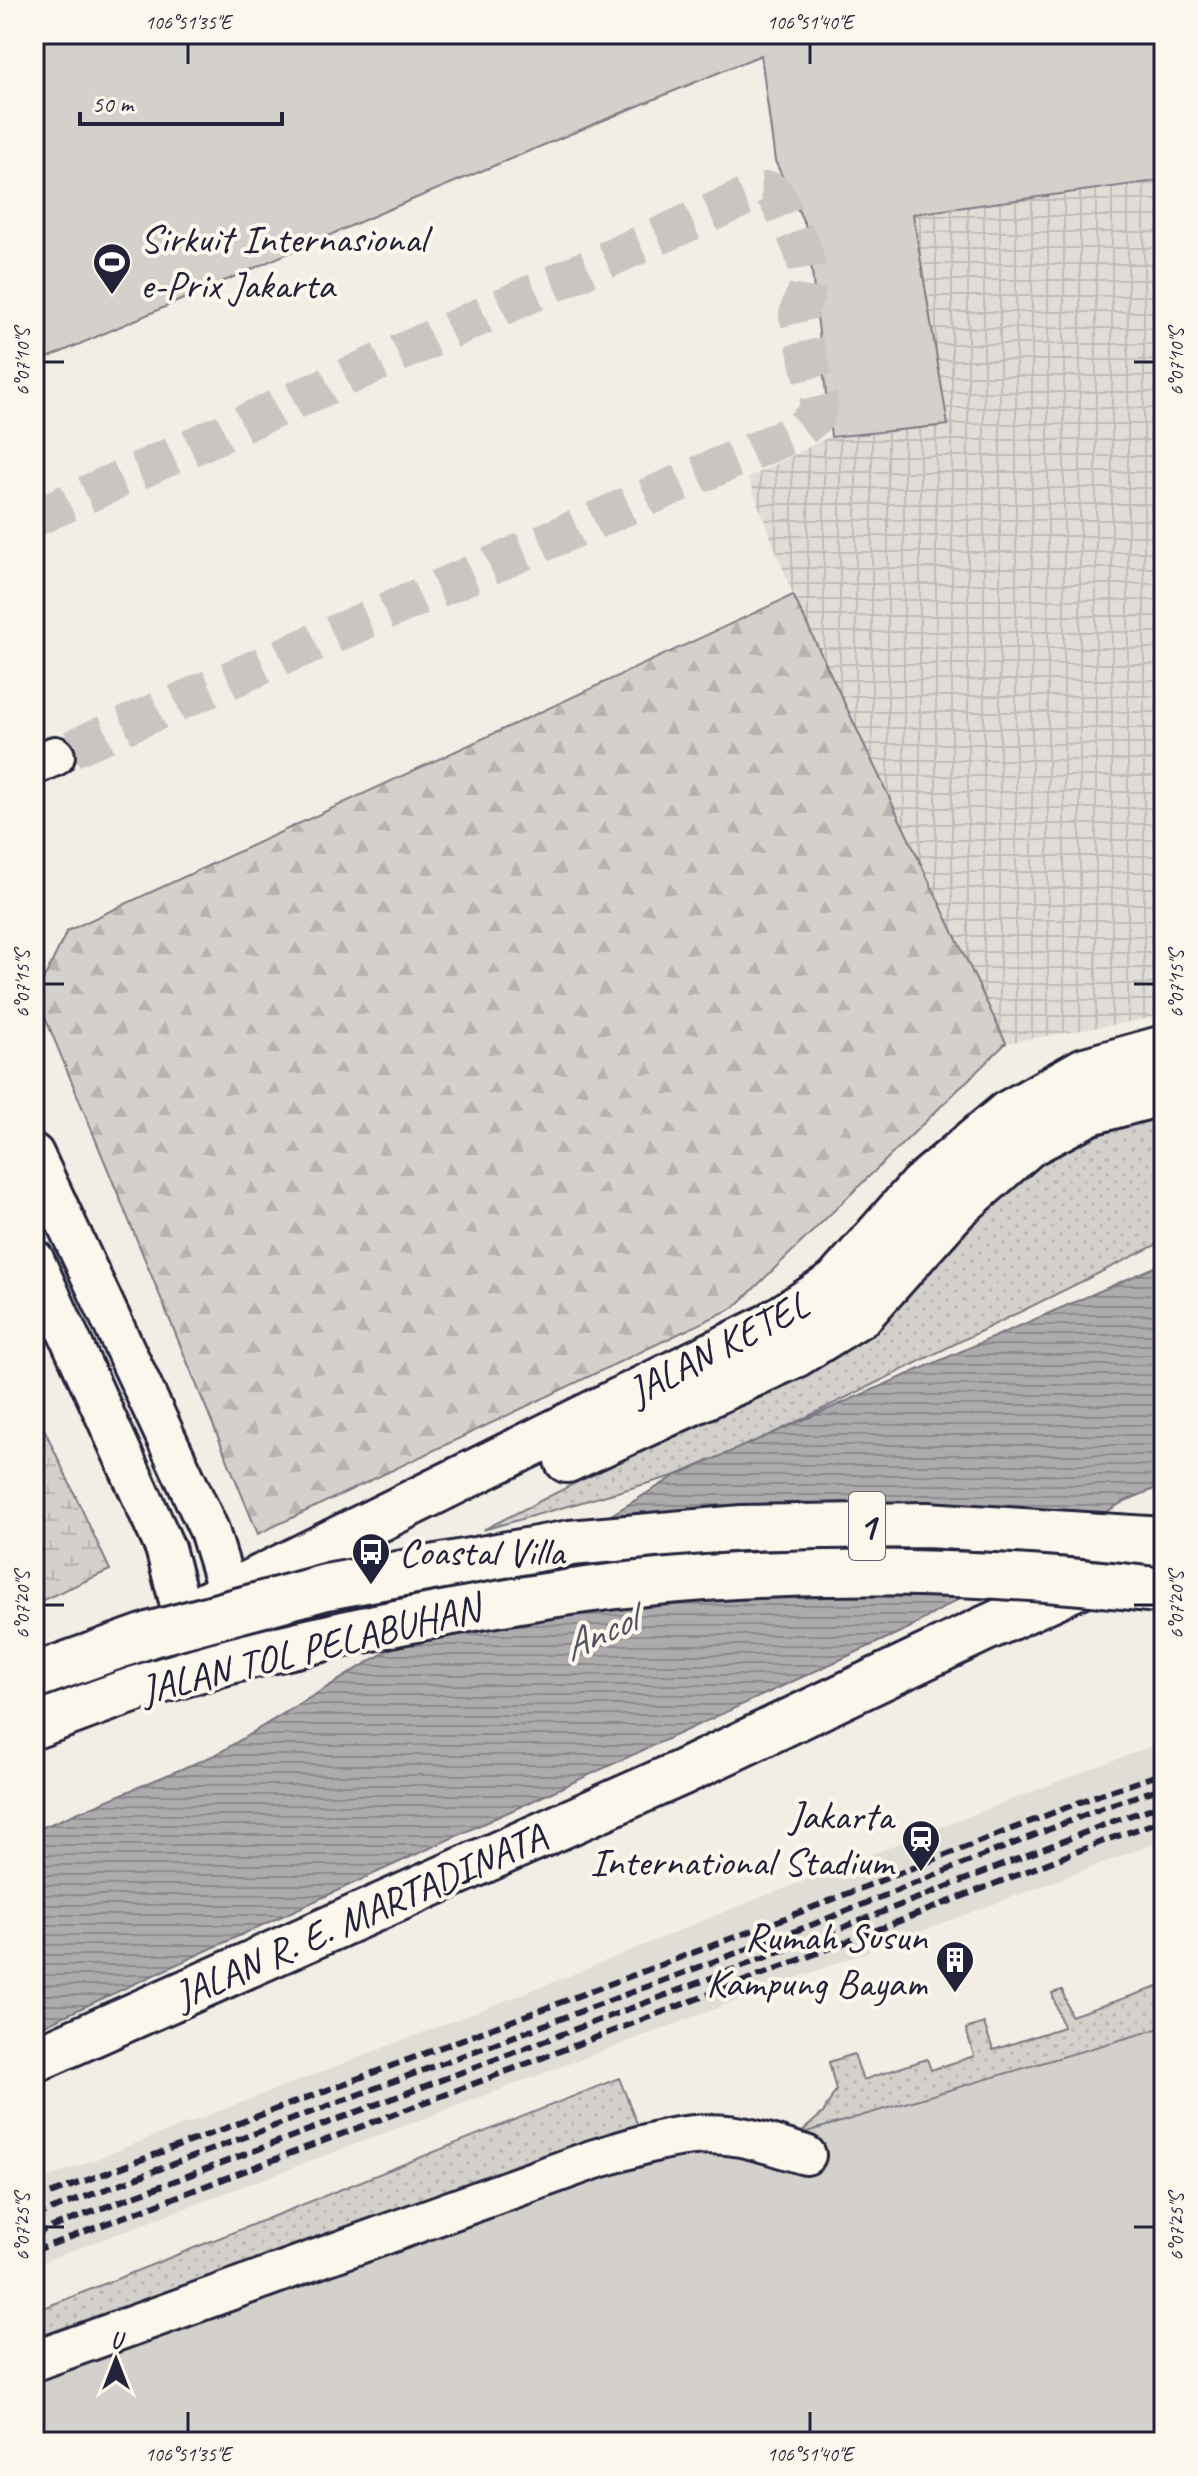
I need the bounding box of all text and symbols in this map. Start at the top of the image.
text: 106°51'35"E [145,10,234,35]
text: 106°51'40"E [767,10,856,35]
scale bar [80,76,282,126]
text: 50 m [92,89,135,119]
place label: Sirkuit Internasional e-Prix Jakarta [140,214,433,310]
sports icon: Sirkuit Internasional e-Prix Jakarta [91,241,133,296]
text: 6°07'10"S [10,324,35,396]
text: 6°07'10"S [1164,324,1189,396]
text: 6°07'15"S [10,946,35,1018]
text: 6°07'15"S [1164,946,1189,1018]
street label: JALAN KETEL [618,1279,818,1417]
road number: 1 [849,1492,885,1560]
place label: Coastal Villa [399,1527,567,1577]
bus stop icon: Coastal Villa [350,1531,392,1586]
text: 6°07'20"S [10,1567,35,1639]
text: 6°07'20"S [1164,1567,1189,1639]
street label: JALAN TOL PELABUHAN [134,1581,490,1716]
water label: Ancol [553,1587,656,1673]
place label: Jakarta International Stadium [590,1791,897,1887]
street label: JALAN R. E. MARTADINATA [165,1811,554,2021]
station icon: Jakarta International Stadium [900,1818,942,1873]
place label: Rumah Susun Kampung Bayam [706,1912,929,2008]
building icon: Rumah Susun Kampung Bayam [934,1939,976,1994]
text: 6°07'25"S [10,2189,35,2261]
text: 6°07'25"S [1164,2189,1189,2261]
north arrow [76,2320,156,2400]
text: U [111,2327,126,2355]
text: 106°51'35"E [145,2442,234,2467]
text: 106°51'40"E [767,2442,856,2467]

